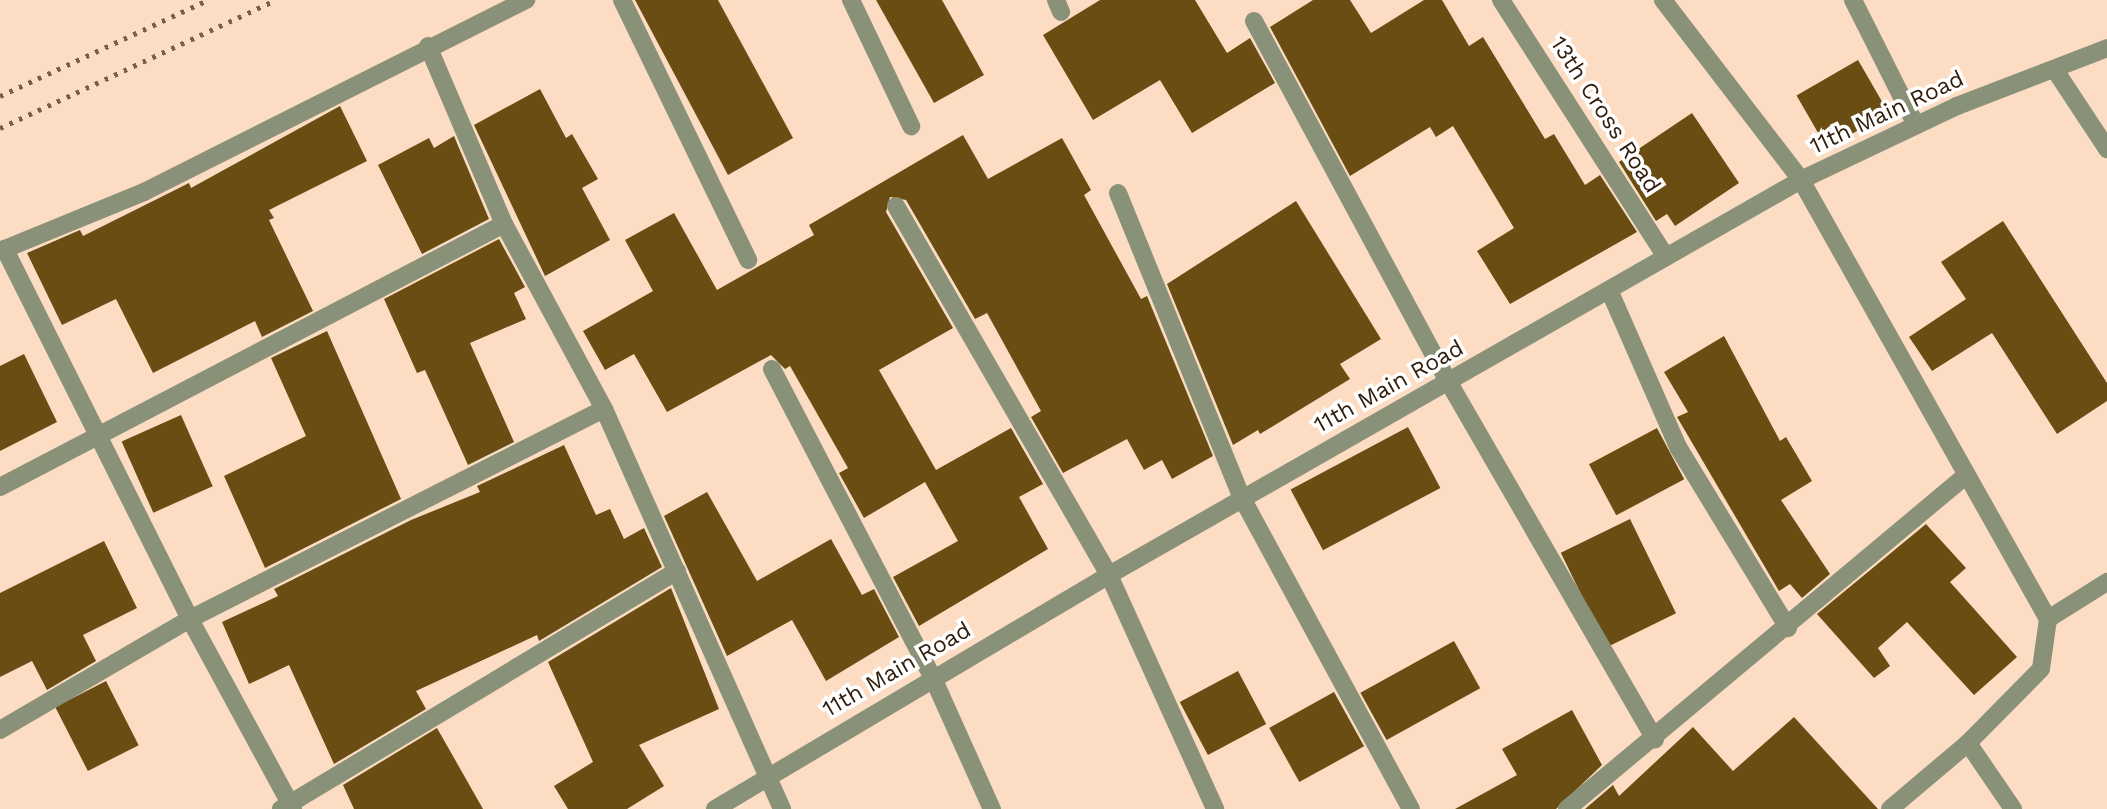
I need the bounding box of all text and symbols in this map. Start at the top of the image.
street label: 13th Cross Road [1544,32,1666,198]
street label: 11th Main Road [1806,65,1968,161]
street label: 11th Main Road [1309,335,1469,439]
street label: 11th Main Road [818,616,976,724]

